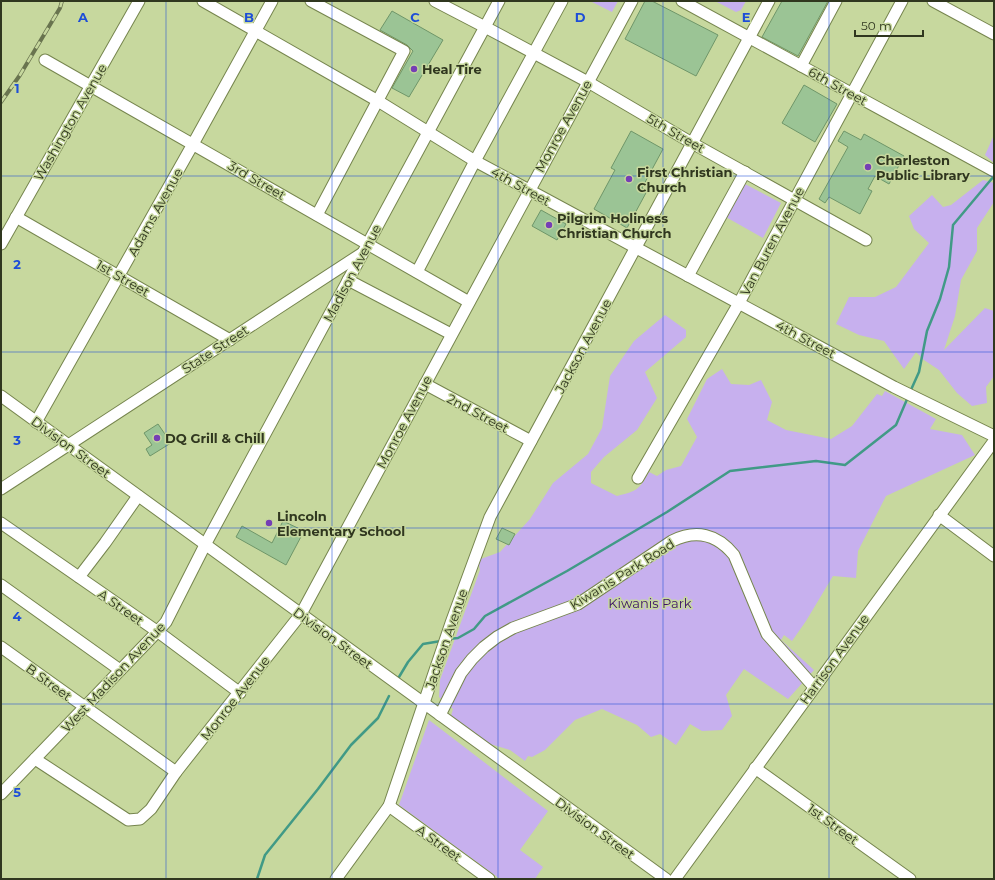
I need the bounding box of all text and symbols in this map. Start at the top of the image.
text: A [77,9,89,25]
text: B [244,9,254,25]
text: C [410,9,420,25]
text: D [575,9,586,25]
text: E [742,9,751,25]
scale bar [855,12,923,38]
text: 50 m [861,18,892,33]
street label: Washington Avenue [30,61,110,183]
place label: Heal Tire [422,61,482,77]
street label: 6th Street [806,63,870,109]
marker: Heal Tire [409,64,419,74]
street label: Monroe Avenue [531,77,595,175]
text: 1 [14,80,20,96]
street label: 5th Street [644,110,708,156]
place label: Charleston Public Library [876,152,970,183]
street label: 3rd Street [225,157,289,203]
marker: Charleston Public Library [863,162,873,172]
street label: 4th Street [489,163,553,209]
place label: First Christian Church [637,164,732,195]
street label: Adams Avenue [124,165,186,259]
marker: First Christian Church [624,174,634,184]
street label: Van Buren Avenue [737,184,808,298]
place label: Pilgrim Holiness Christian Church [557,210,671,241]
marker: Pilgrim Holiness Christian Church [544,220,554,230]
street label: Madison Avenue [320,221,385,325]
text: 2 [13,256,21,272]
street label: 1st Street [93,256,153,300]
street label: Jackson Avenue [551,296,615,397]
street label: 4th Street [773,317,839,361]
street label: State Street [179,322,251,376]
street label: Monroe Avenue [373,373,435,471]
street label: 2nd Street [444,390,512,436]
street label: Division Street [28,413,114,481]
place label: DQ Grill & Chill [165,430,265,446]
text: 3 [12,432,21,448]
marker: DQ Grill & Chill [152,433,162,443]
place label: Lincoln Elementary School [277,508,405,539]
marker: Lincoln Elementary School [264,518,274,528]
street label: Kiwanis Park Road [567,535,677,613]
street label: A Street [95,586,147,628]
street label: Jackson Avenue [421,587,471,692]
park label: Kiwanis Park [608,595,692,611]
street label: Division Street [290,604,376,672]
text: 4 [13,608,22,624]
street label: Harrison Avenue [796,611,872,707]
street label: West Madison Avenue [58,619,168,735]
street label: Monroe Avenue [197,652,273,743]
street label: B Street [23,660,75,704]
text: 5 [13,784,21,800]
street label: Division Street [552,794,638,862]
street label: 1st Street [804,800,862,848]
street label: A Street [413,821,465,865]

